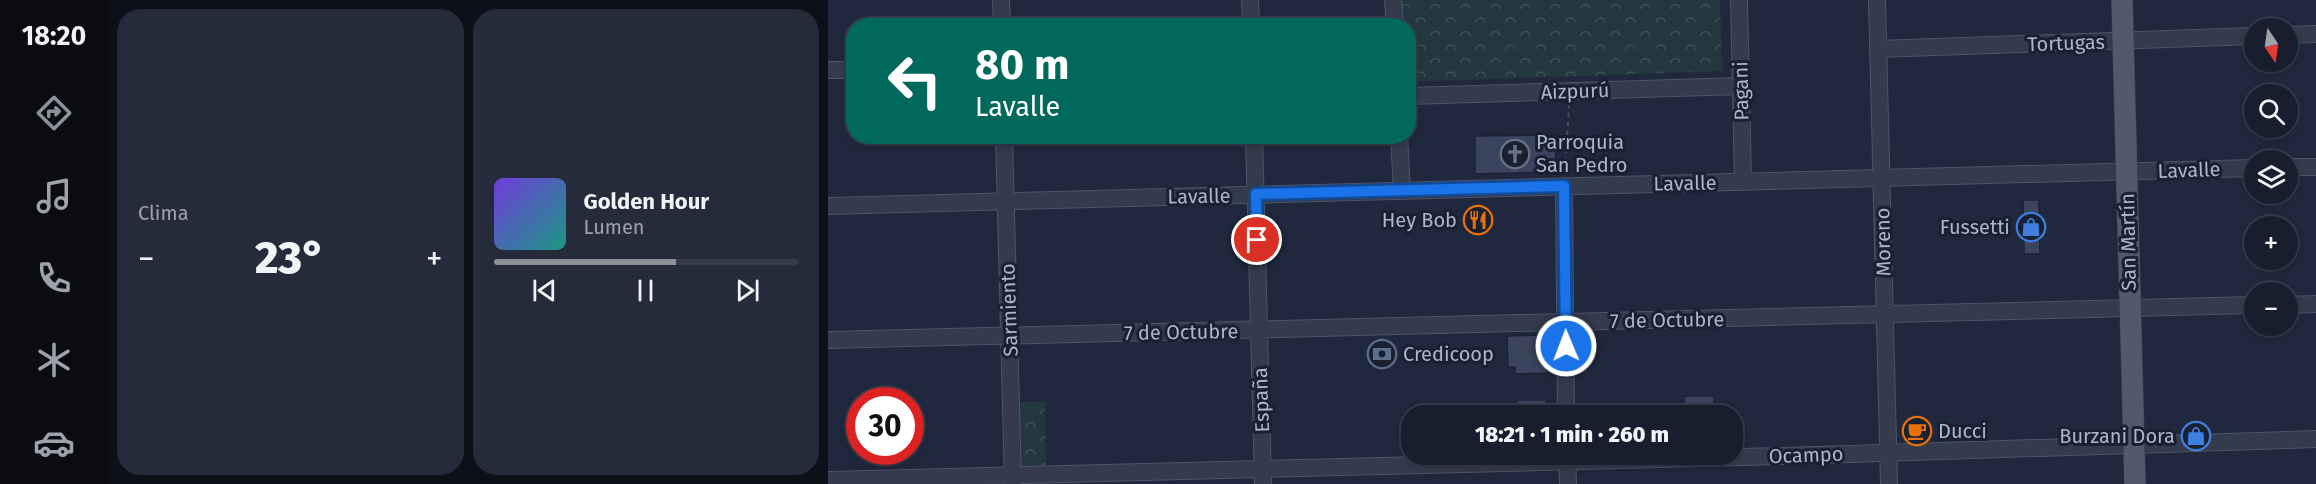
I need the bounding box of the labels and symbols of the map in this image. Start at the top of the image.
north arrow [2244,18,2298,72]
street label: Tortugas [2027,30,2105,56]
street label: Pagani [1728,61,1754,121]
street label: Aizpurú [1540,78,1610,104]
place label: Parroquia San Pedro [1536,130,1627,177]
church icon: Parroquia San Pedro [1499,138,1531,170]
street label: Lavalle [2157,157,2221,183]
street label: Lavalle [1653,170,1717,196]
street label: Lavalle [1167,183,1231,209]
street label: San Martín [2115,193,2141,291]
restaurant icon: Hey Bob [1462,204,1494,236]
street label: Moreno [1870,207,1896,277]
place label: Hey Bob [1382,208,1457,232]
shop icon: Fussetti [2015,211,2047,243]
pin [1231,214,1282,265]
place label: Fussetti [1940,215,2010,239]
street label: Sarmiento [995,263,1023,357]
street label: 7 de Octubre [1610,307,1724,333]
position arrow [1534,314,1598,378]
street label: 7 de Octubre [1124,319,1238,345]
bank icon: Credicoop [1366,338,1398,370]
place label: Credicoop [1403,342,1494,366]
street label: España [1248,367,1274,433]
speed limit sign: 30 [846,387,924,465]
cafe icon: Ducci [1901,415,1933,447]
place label: Ducci [1938,419,1987,443]
shop icon: Burzani Dora [2180,420,2212,452]
place label: Burzani Dora [2059,424,2175,448]
street label: Ocampo [1768,442,1844,468]

